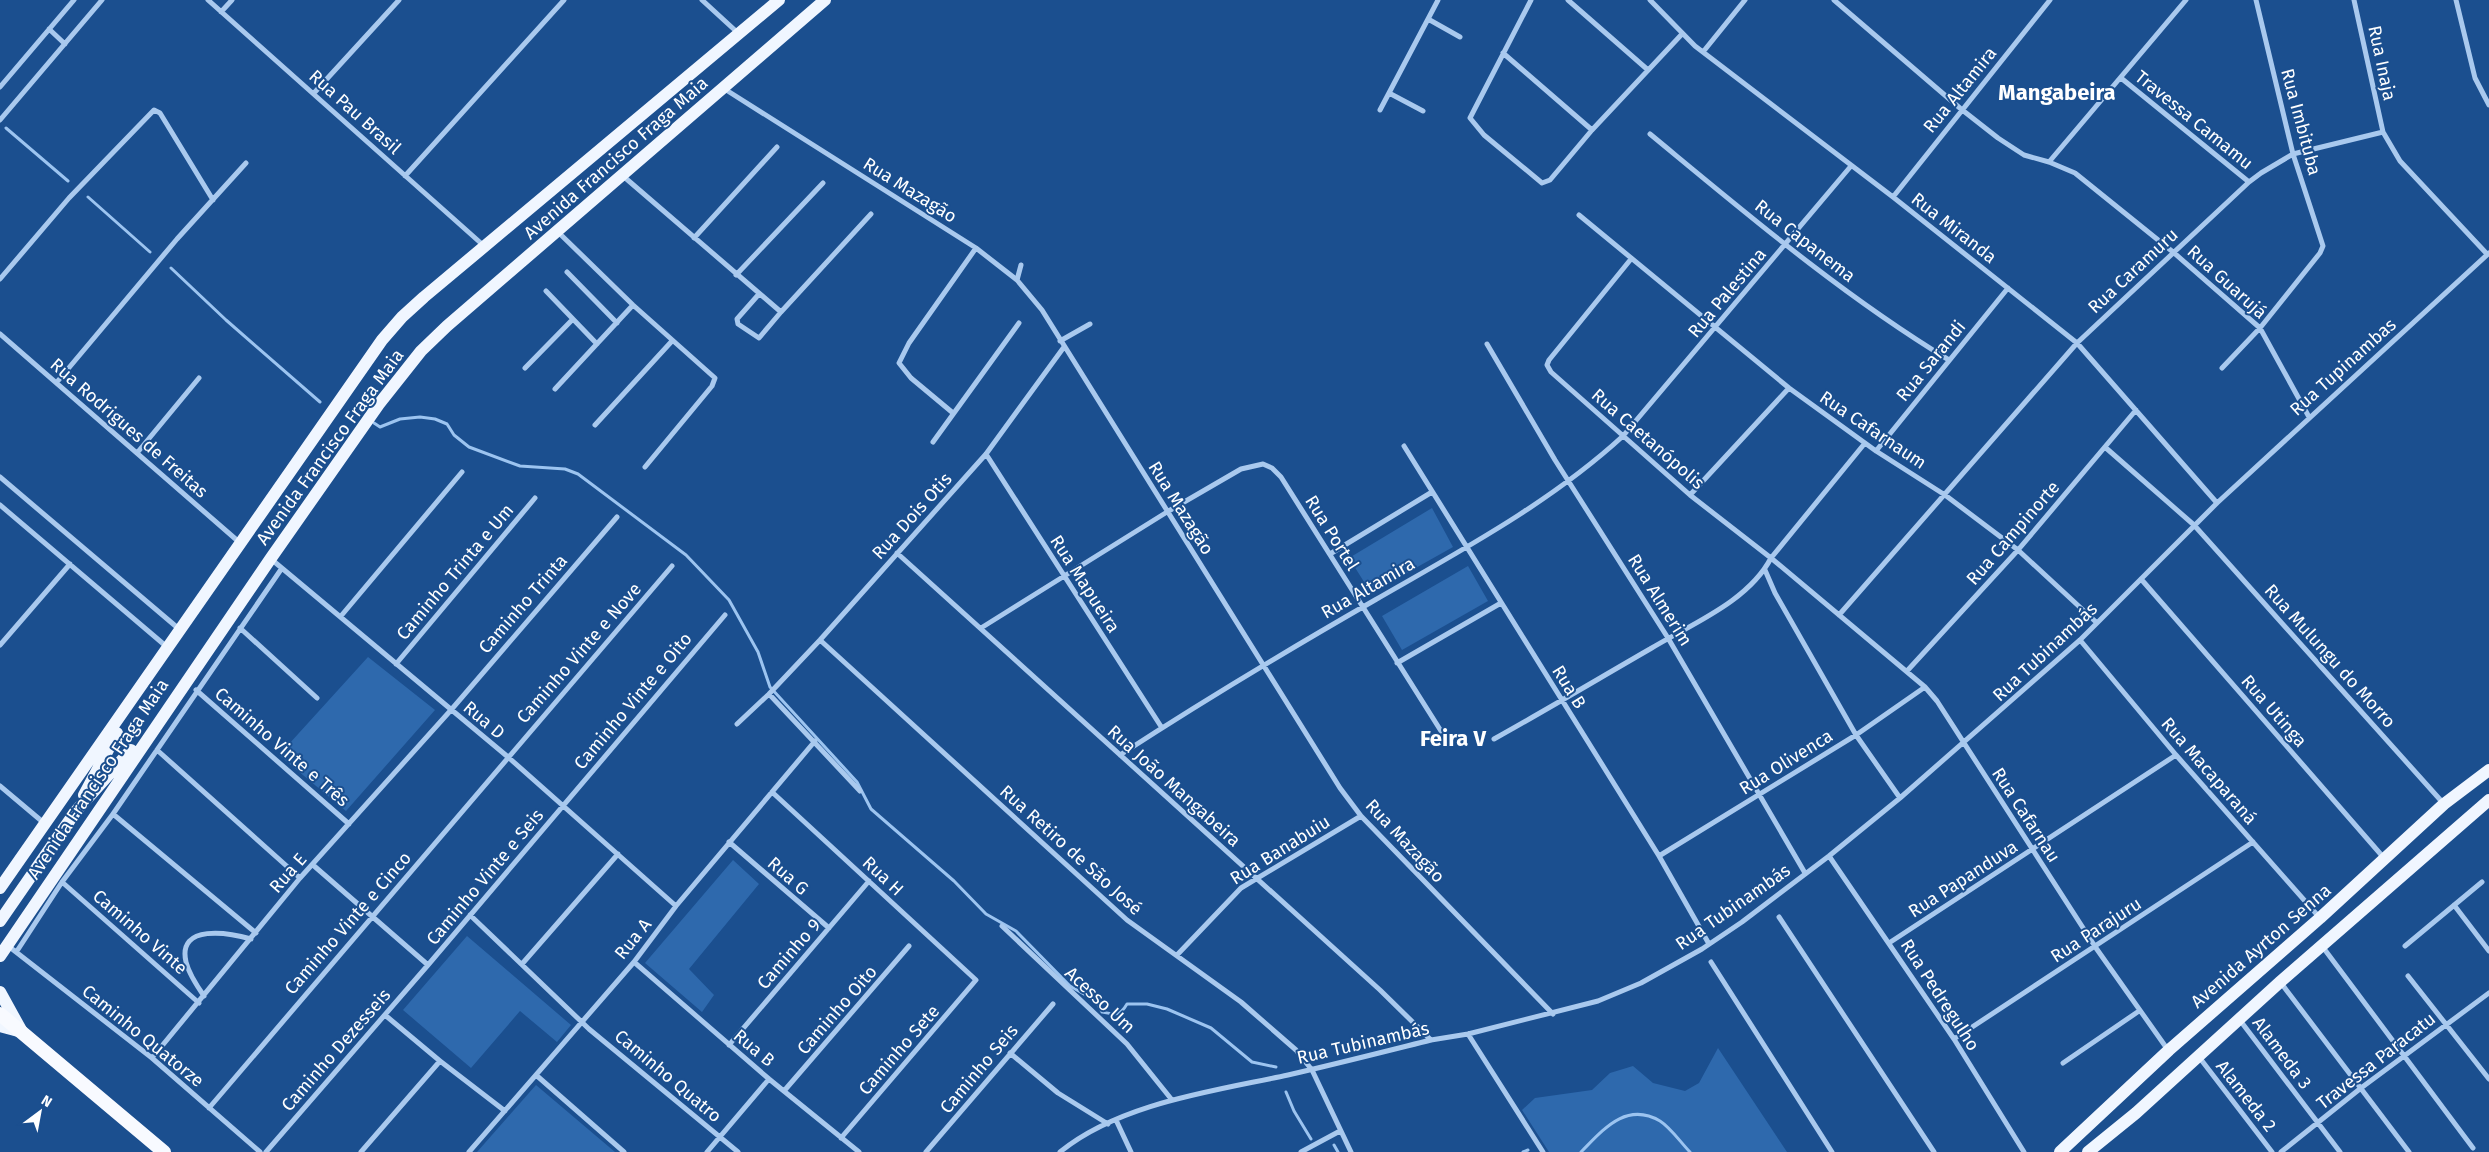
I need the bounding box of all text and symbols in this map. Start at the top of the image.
street label: Rua Inaja [2363,23,2401,103]
street label: Rua Altamira [1919,43,2001,137]
street label: Rua Pau Brasil [305,65,405,159]
street label: Travessa Camamu [2131,66,2257,174]
street label: Rua Imbituba [2276,66,2326,178]
street label: Avenida Francisco Fraga Maia [519,72,713,244]
district label: Mangabeira [1998,79,2116,106]
street label: Rua Mazagão [859,153,961,227]
street label: Rua Miranda [1907,188,2001,268]
street label: Rua Capanema [1750,195,1860,287]
street label: Rua Caramuru [2083,224,2183,318]
street label: Rua Guarujá [2183,240,2271,324]
street label: Rua Palestina [1683,244,1771,342]
street label: Rua Tupinambas [2285,314,2401,420]
street label: Rua Sarandi [1892,316,1970,406]
street label: Avenida Francisco Fraga Maia [252,345,408,549]
street label: Rua Rodrigues de Freitas [46,354,212,502]
street label: Rua Caetanópolis [1587,384,1709,494]
street label: Rua Cafarnaum [1815,386,1931,474]
street label: Rua Mazagão [1144,457,1218,559]
street label: Rua Dois Otis [867,468,957,564]
street label: Rua Campinorte [1962,476,2064,590]
street label: Rua Portel [1300,491,1364,575]
street label: Caminho Trinta e Um [392,500,518,644]
street label: Rua Mapueira [1045,531,1125,637]
street label: Caminho Trinta [474,550,572,658]
street label: Rua Almerim [1623,550,1697,650]
street label: Rua Altamira [1317,552,1419,624]
street label: Caminho Vinte e Nove [512,578,646,728]
street label: Rua Mulungu do Morro [2260,580,2400,732]
street label: Rua Tubinambás [1988,598,2102,706]
street label: Caminho Vinte e Oito [569,628,697,774]
street label: Rua B [1547,661,1591,713]
street label: Rua Utinga [2237,670,2311,752]
street label: Avenida Francisco Fraga Maia [23,675,173,883]
street label: Caminho Vinte e Três [210,683,354,811]
street label: Rua D [459,696,509,744]
street label: Rua Macaparaná [2157,713,2261,829]
street label: Rua João Mangabeira [1103,720,1245,852]
district label: Feira V [1420,725,1487,752]
street label: Rua Olivenca [1735,725,1837,799]
street label: Rua Cafarnau [1987,763,2065,867]
street label: Rua Retiro de São José [995,780,1147,920]
street label: Rua Mazagão [1361,795,1449,887]
street label: Caminho Vinte e Seis [422,805,548,949]
street label: Rua Banabuiu [1226,811,1334,889]
street label: Rua Papanduva [1904,836,2022,922]
street label: Caminho Vinte e Cinco [280,847,416,999]
street label: Rua E [265,849,311,897]
street label: Rua G [763,852,813,900]
street label: Rua H [858,852,908,900]
street label: Rua Tubinambás [1671,859,1795,955]
street label: Avenida Ayrton Senna [2186,879,2336,1013]
street label: Caminho Vinte [88,885,192,979]
street label: Rua Parajuru [2046,892,2146,968]
street label: Rua A [610,914,657,964]
street label: Caminho 9 [752,914,826,994]
street label: Rua Pedregulho [1896,935,1984,1055]
street label: Caminho Oito [792,961,882,1059]
street label: Acesso Um [1060,962,1140,1038]
street label: Caminho Quatorze [78,980,208,1092]
street label: Caminho Dezesseis [277,984,395,1116]
street label: Caminho Sete [854,1000,944,1100]
street label: Travessa Paracatu [2312,1008,2440,1114]
street label: Alameda 3 [2248,1013,2316,1093]
street label: Rua Tubinambás [1295,1017,1431,1069]
street label: Caminho Seis [935,1020,1023,1118]
street label: Caminho Quatro [610,1025,726,1127]
street label: Rua B [729,1025,779,1072]
street label: Alameda 2 [2211,1056,2281,1136]
north arrow [15,1087,65,1137]
text: N [38,1092,55,1111]

